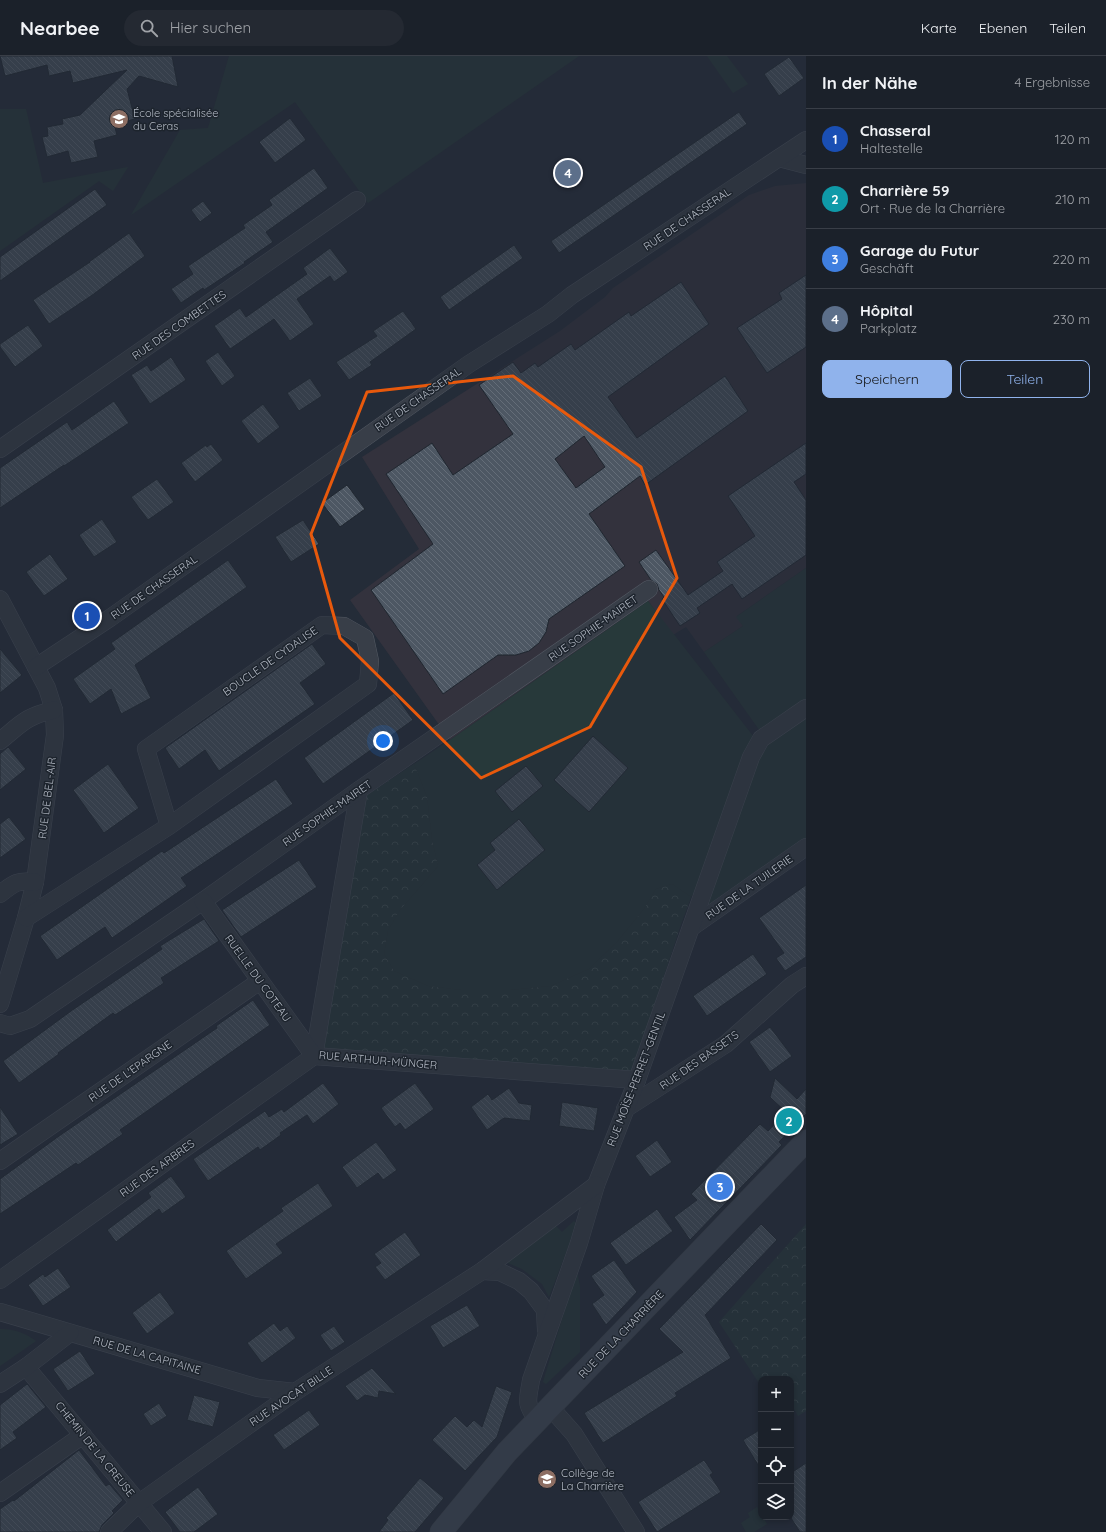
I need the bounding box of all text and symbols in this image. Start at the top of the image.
search box [124,10,404,46]
text: Nearbee [20,16,100,40]
icon: search [138,17,160,39]
text: Hier suchen [170,18,251,37]
text: Karte [921,19,957,37]
text: Ebenen [979,19,1027,37]
text: Teilen [1049,19,1086,37]
text: In der Nähe [822,72,918,93]
text: 4 Ergebnisse [1014,74,1090,90]
place label: École spécialisée du Ceras [133,106,218,133]
school or university icon: École spécialisée du Ceras [108,108,130,130]
text: Chasseral [860,121,931,140]
text: 1 [832,131,838,147]
text: 120 m [1055,131,1090,147]
text: Haltestelle [860,140,923,156]
pin: 4 [555,158,581,188]
text: Charrière 59 [860,181,949,200]
street label: RUE DE CHASSERAL [640,184,734,254]
text: 2 [831,191,839,207]
text: 210 m [1055,191,1090,207]
text: Ort · Rue de la Charrière [860,200,1005,216]
text: Garage du Futur [860,241,979,260]
text: 3 [832,251,838,267]
text: 220 m [1052,251,1090,267]
text: Geschäft [860,260,914,276]
street label: RUE DES COMBETTES [129,287,229,363]
text: Hôpital [860,301,913,320]
text: 4 [831,311,839,327]
text: 230 m [1053,311,1090,327]
text: Parkplatz [860,320,917,336]
button: Speichern [822,360,952,398]
button: Teilen [960,360,1090,398]
street label: RUE DE CHASSERAL [372,364,464,434]
street label: RUE DE CHASSERAL [108,552,200,622]
street label: RUE SOPHIE-MAIRET [546,592,641,664]
pin: 1 [74,601,100,631]
street label: BOUCLE DE CYDALISE [220,623,320,699]
your location [373,731,393,751]
street label: RUE DE BEL-AIR [35,756,59,840]
street label: RUE SOPHIE-MAIRET [280,777,375,849]
street label: RUE DE LA TUILERIE [703,852,795,922]
street label: RUELLE DU COTEAU [222,932,294,1024]
street label: RUE MOÏSE-PERRET-GENTIL [604,1009,668,1148]
street label: RUE DES BASSETS [657,1027,741,1093]
street label: RUE DE L'EPARGNE [86,1037,174,1105]
street label: RUE ARTHUR-MÜNGER [318,1048,438,1072]
pin: 2 [776,1106,802,1136]
street label: RUE DES ARBRES [117,1136,197,1200]
pin: 3 [707,1172,733,1202]
street label: RUE DE LA CHARRIÈRE [575,1287,667,1381]
street label: RUE DE LA CAPITAINE [92,1333,202,1377]
street label: RUE AVOCAT BILLE [247,1363,335,1429]
map controls [758,1376,794,1520]
button: + [758,1376,794,1412]
street label: CHEMIN DE LA CREUSE [52,1399,138,1499]
button: − [758,1412,794,1448]
button: locate [758,1448,794,1484]
place label: Collège de La Charrière [561,1466,624,1493]
school or university icon: Collège de La Charrière [536,1468,558,1490]
button: layers [758,1484,794,1520]

